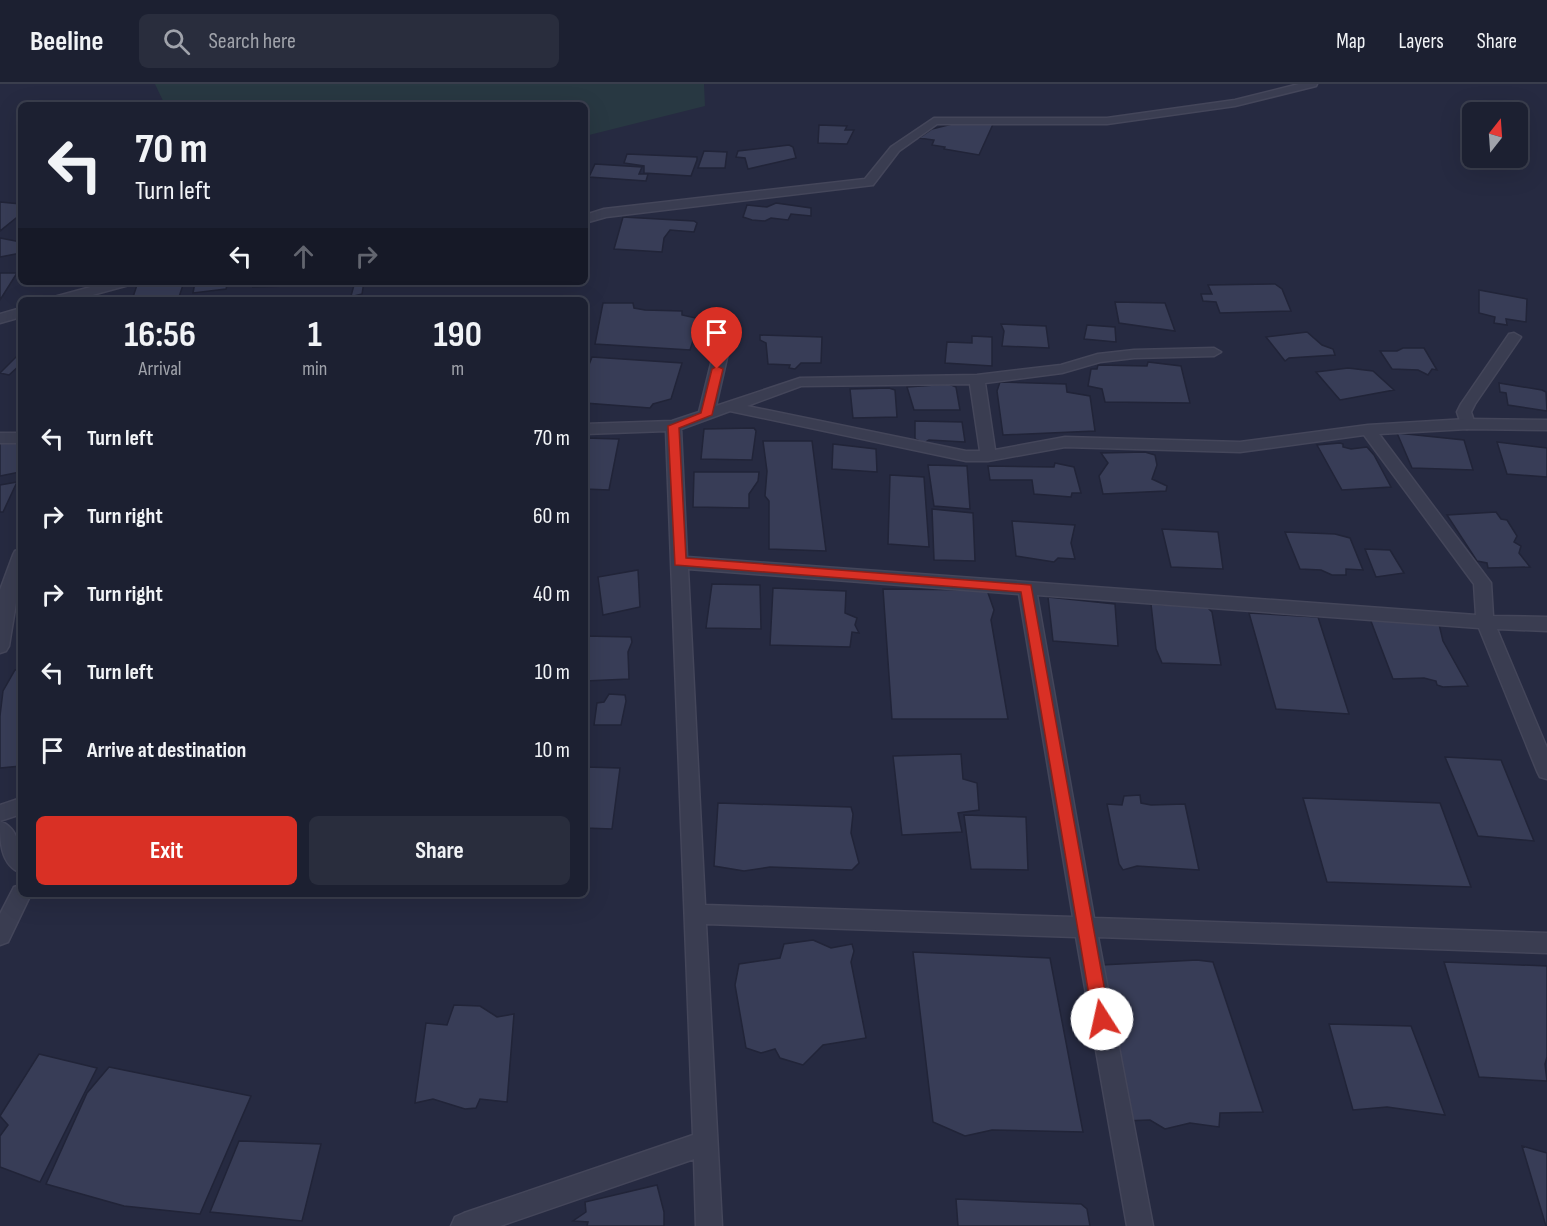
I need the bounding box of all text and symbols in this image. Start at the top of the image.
search box [139,14,559,68]
text: Beeline [30,25,103,58]
icon: search [160,25,193,58]
text: Search here [208,28,296,55]
text: Map [1336,29,1365,54]
text: Layers [1398,29,1444,54]
text: Share [1477,29,1517,54]
north arrow [1462,102,1528,168]
map controls [1462,102,1528,168]
text: 70 m [135,124,208,175]
icon: left [36,126,114,204]
text: Turn left [135,175,211,207]
icon: left [224,240,257,273]
icon: ahead [287,240,320,273]
icon: right [350,240,383,273]
pin [691,307,742,369]
text: 16:56 [124,314,196,357]
text: 1 [308,314,322,357]
text: 190 [434,314,482,357]
icon: arrive [700,316,733,349]
text: Arrival [139,357,182,381]
text: min [302,357,327,381]
text: m [451,357,464,381]
icon: left [36,422,69,455]
text: Turn left [87,425,153,452]
text: 70 m [534,425,570,452]
icon: right [36,500,69,533]
text: Turn right [87,503,163,530]
text: 60 m [533,503,570,530]
icon: right [36,578,69,611]
text: Turn right [87,581,163,608]
text: 40 m [533,581,570,608]
icon: left [36,656,69,689]
text: Turn left [87,659,153,686]
text: 10 m [535,659,570,686]
icon: arrive [36,734,69,767]
text: Arrive at destination [87,737,246,764]
text: 10 m [535,737,570,764]
button: Exit [36,816,297,885]
button: Share [309,816,570,885]
position arrow [1070,987,1134,1051]

